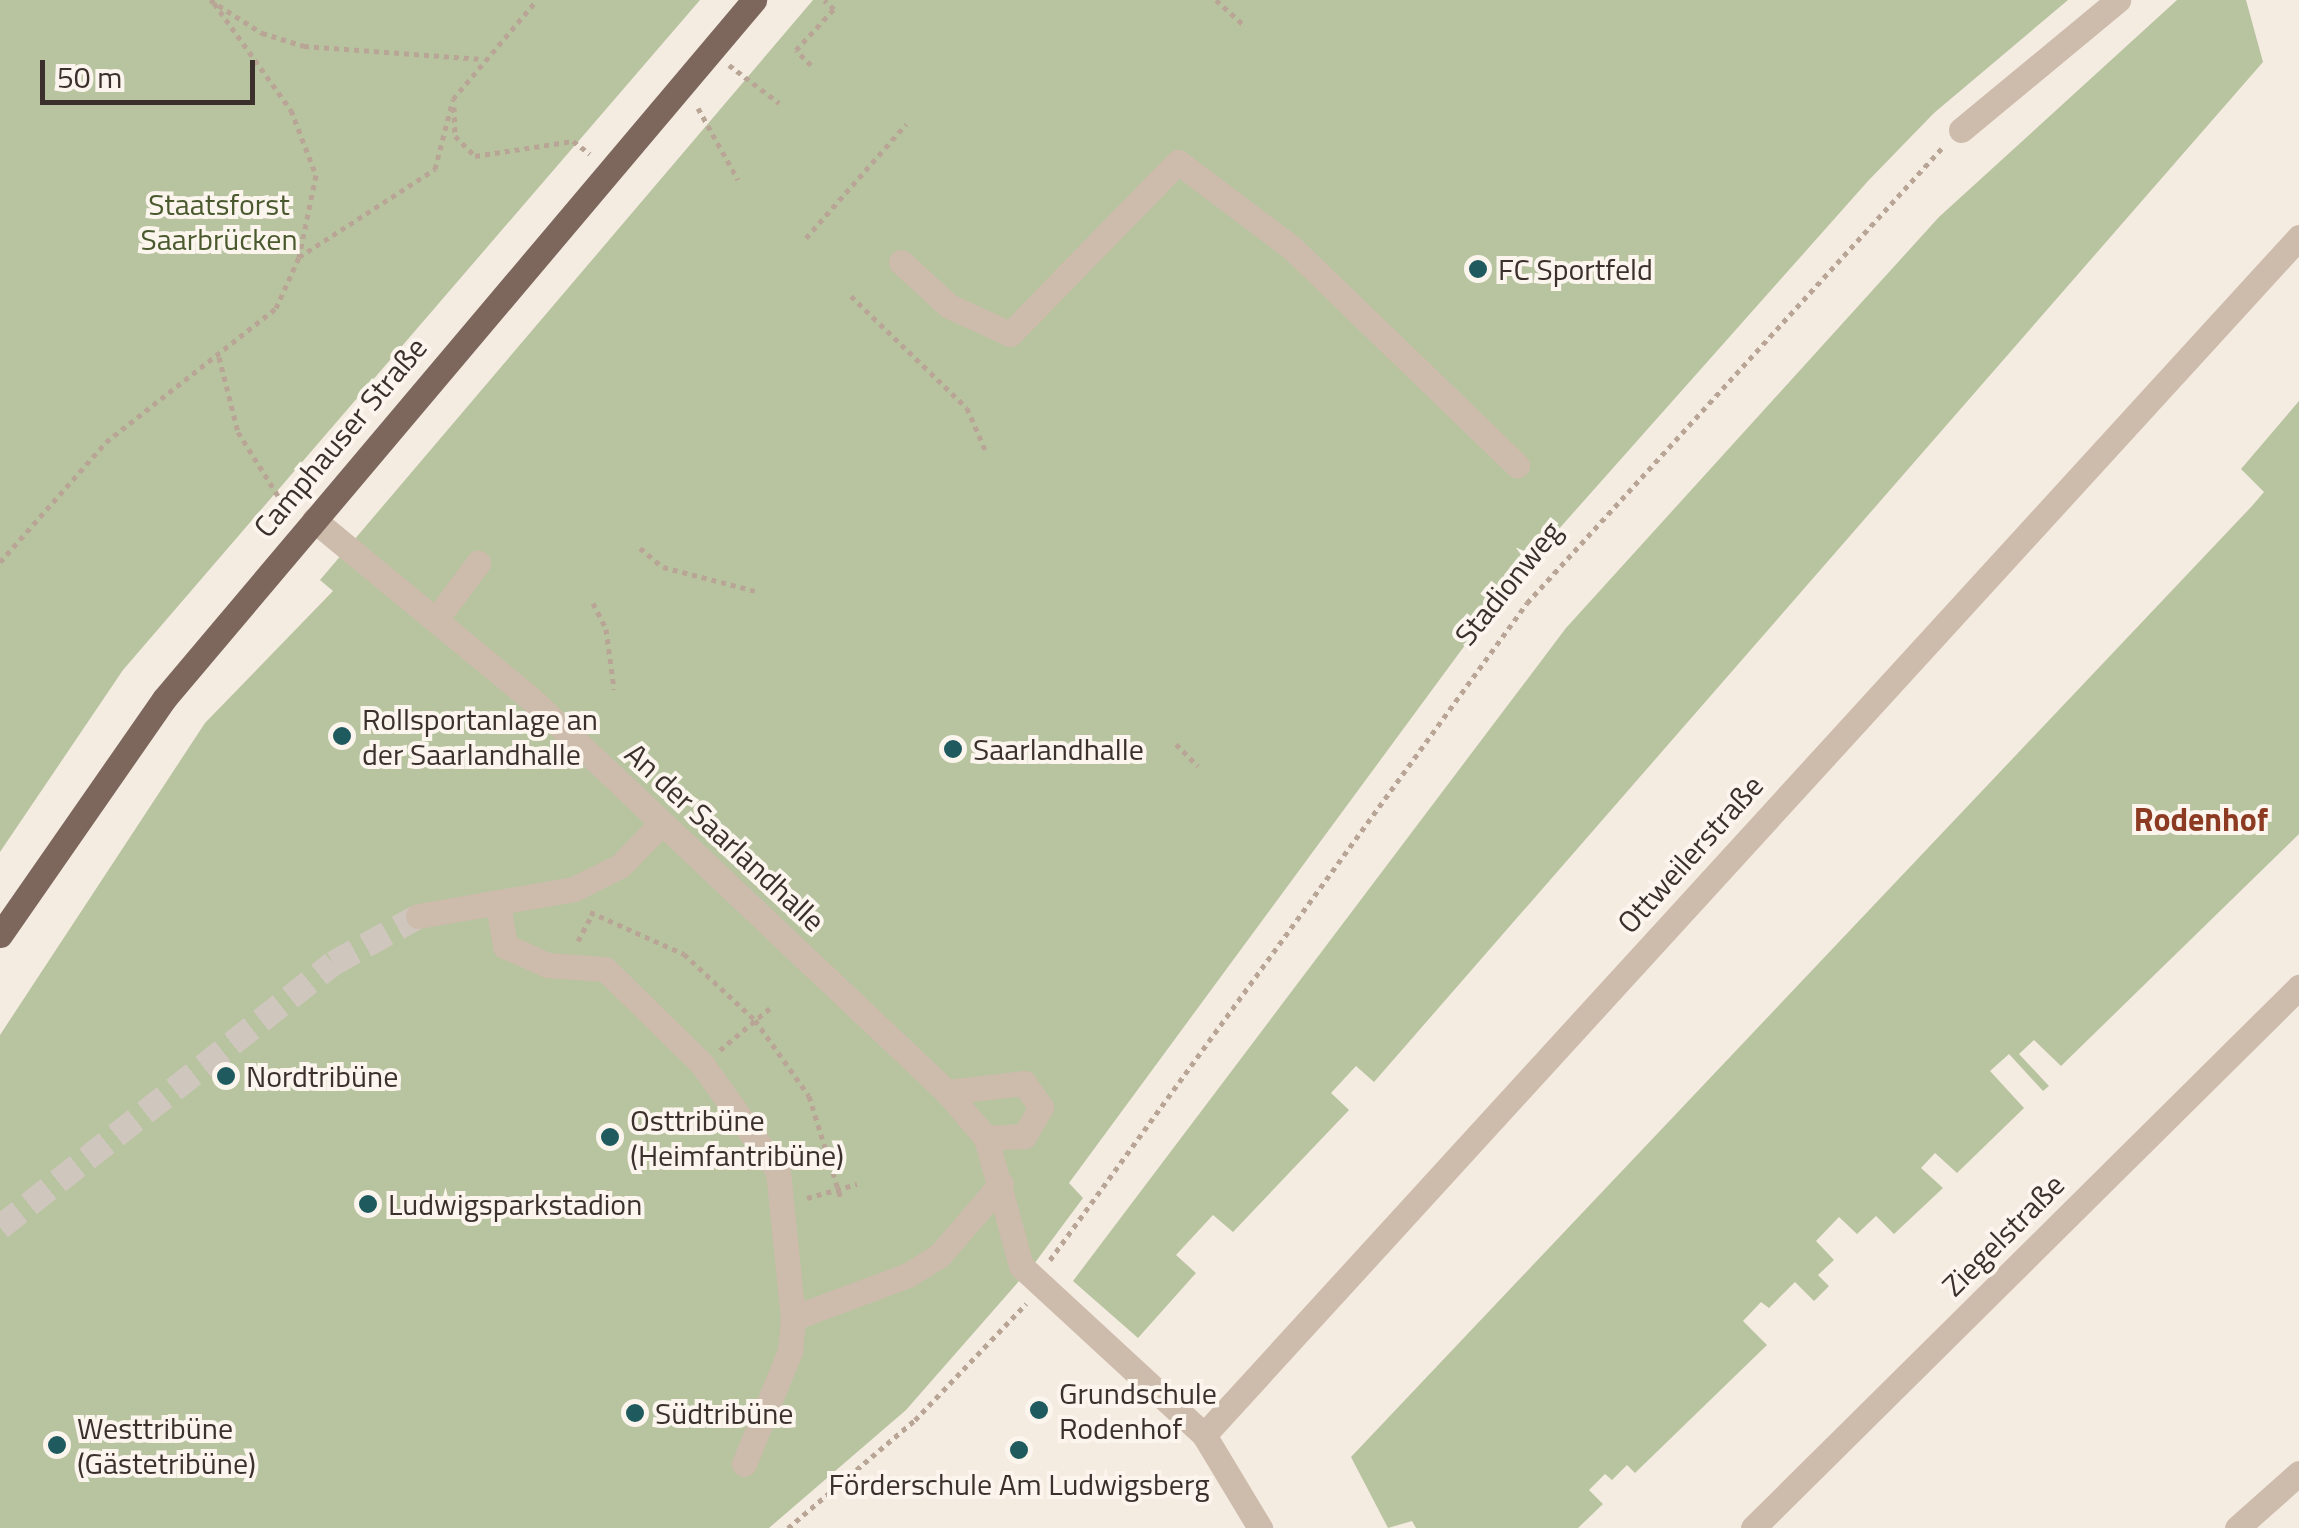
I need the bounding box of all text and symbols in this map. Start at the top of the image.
scale bar [45,40,260,102]
text: 50 m [57,54,122,100]
park label: Staatsforst Saarbrücken [140,186,298,256]
place label: FC Sportfeld [1498,251,1653,287]
marker: FC Sportfeld [1467,258,1489,280]
street label: Camphauser Straße [246,330,434,544]
street label: Stadionweg [1447,514,1569,652]
place label: Rollsportanlage an der Saarlandhalle [362,701,598,772]
marker: Rollsportanlage an der Saarlandhalle [331,725,353,747]
place label: Saarlandhalle [973,731,1144,767]
street label: An der Saarlandhalle [618,735,832,939]
marker: Saarlandhalle [942,738,964,760]
street label: Ottweilerstraße [1610,768,1770,940]
district label: Rodenhof [2134,800,2268,838]
place label: Nordtribüne [246,1058,398,1094]
marker: Nordtribüne [215,1065,237,1087]
place label: Osttribüne (Heimfantribüne) [630,1102,844,1172]
marker: Osttribüne (Heimfantribüne) [599,1126,621,1148]
street label: Ziegelstraße [1935,1167,2071,1303]
place label: Ludwigsparkstadion [388,1186,642,1222]
marker: Ludwigsparkstadion [357,1193,379,1215]
place label: Grundschule Rodenhof [1059,1375,1217,1446]
place label: Südtribüne [655,1395,794,1431]
marker: Grundschule Rodenhof [1028,1399,1050,1421]
marker: Südtribüne [624,1402,646,1424]
place label: Westtribüne (Gästetribüne) [77,1410,256,1480]
marker: Westtribüne (Gästetribüne) [46,1434,68,1456]
marker: Förderschule Am Ludwigsberg [1008,1439,1030,1461]
place label: Förderschule Am Ludwigsberg [828,1466,1210,1502]

